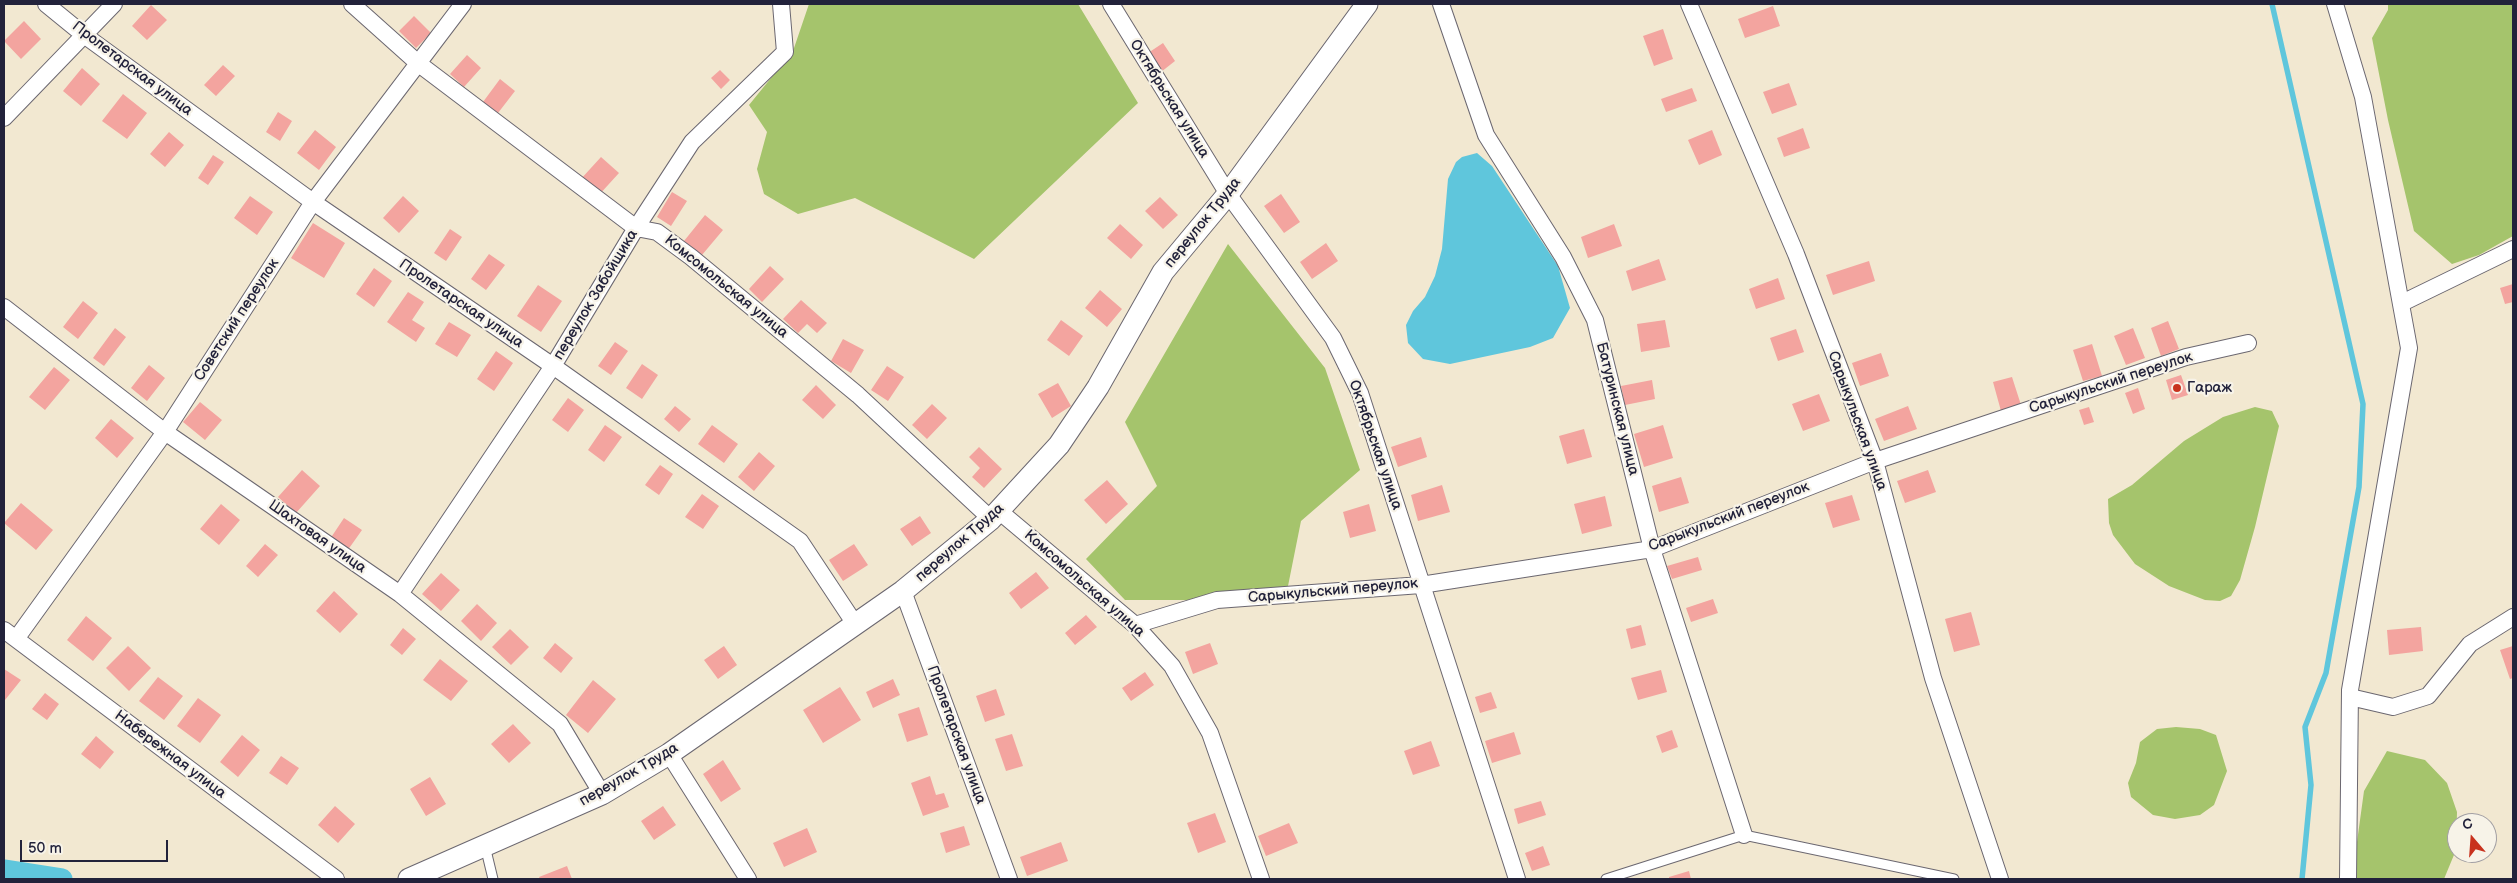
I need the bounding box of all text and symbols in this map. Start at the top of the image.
street label: Пролетарская улица [68,18,196,120]
street label: Октябрьская улица [1125,37,1213,161]
street label: переулок Труда [1161,174,1245,272]
street label: переулок Забойщика [550,227,642,363]
street label: Комсомольская улица [661,232,791,342]
street label: Советский переулок [191,255,283,385]
street label: Пролетарская улица [395,256,527,352]
street label: Батуринская улица [1592,341,1642,477]
street label: Сарыкульский переулок [2027,348,2195,418]
street label: Сарыкульская улица [1823,349,1891,493]
street label: Октябрьская улица [1344,378,1406,512]
place label: Гараж [2187,379,2232,397]
marker: Гараж [2171,382,2183,394]
street label: Сарыкульский переулок [1646,478,1812,556]
street label: Шахтовая улица [265,497,369,577]
street label: переулок Труда [912,500,1008,586]
street label: Комсомольская улица [1020,527,1148,641]
street label: Сарыкульский переулок [1247,575,1419,607]
street label: Пролетарская улица [923,663,989,807]
street label: Набережная улица [111,707,229,803]
street label: переулок Труда [576,739,682,811]
north arrow [2447,813,2497,863]
text: С [2460,815,2475,834]
scale bar [22,830,170,862]
text: 50 m [28,839,62,858]

